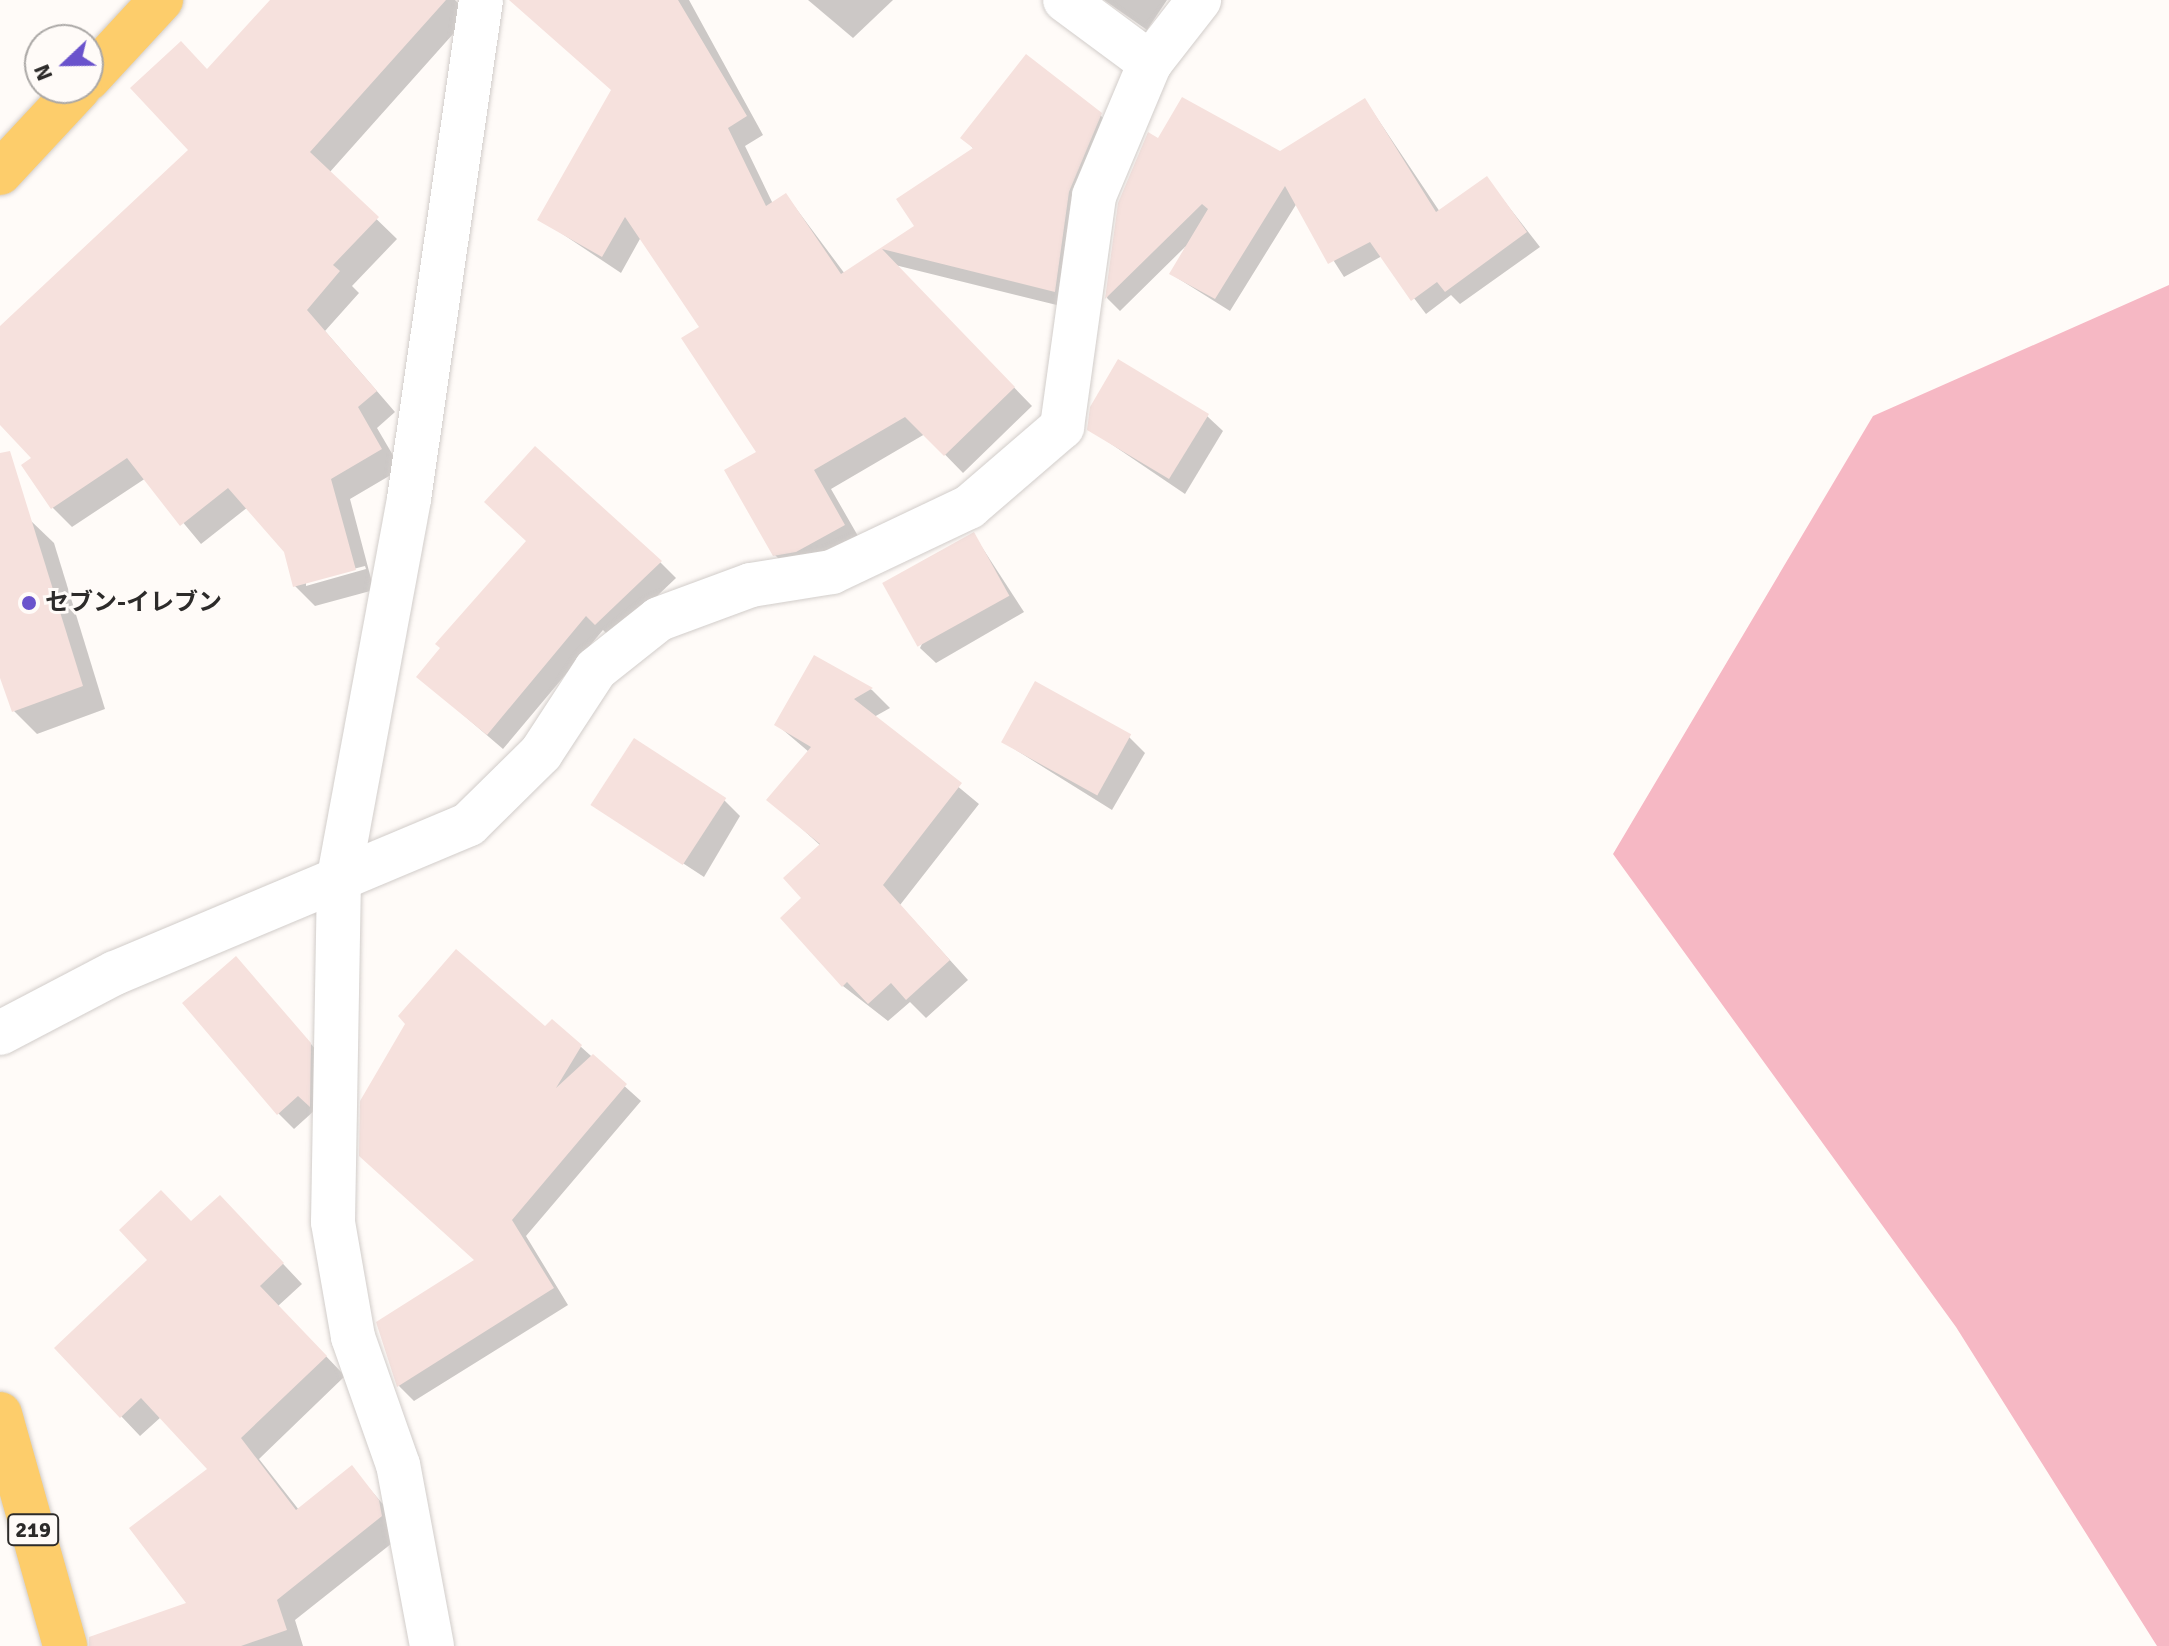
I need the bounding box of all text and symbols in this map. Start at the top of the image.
north arrow [24,24,104,104]
text: N [28,60,59,85]
place label: セブン-イレブン [45,589,222,617]
marker: セブン-イレブン [20,594,38,612]
road number: 219 [7,1512,59,1548]

